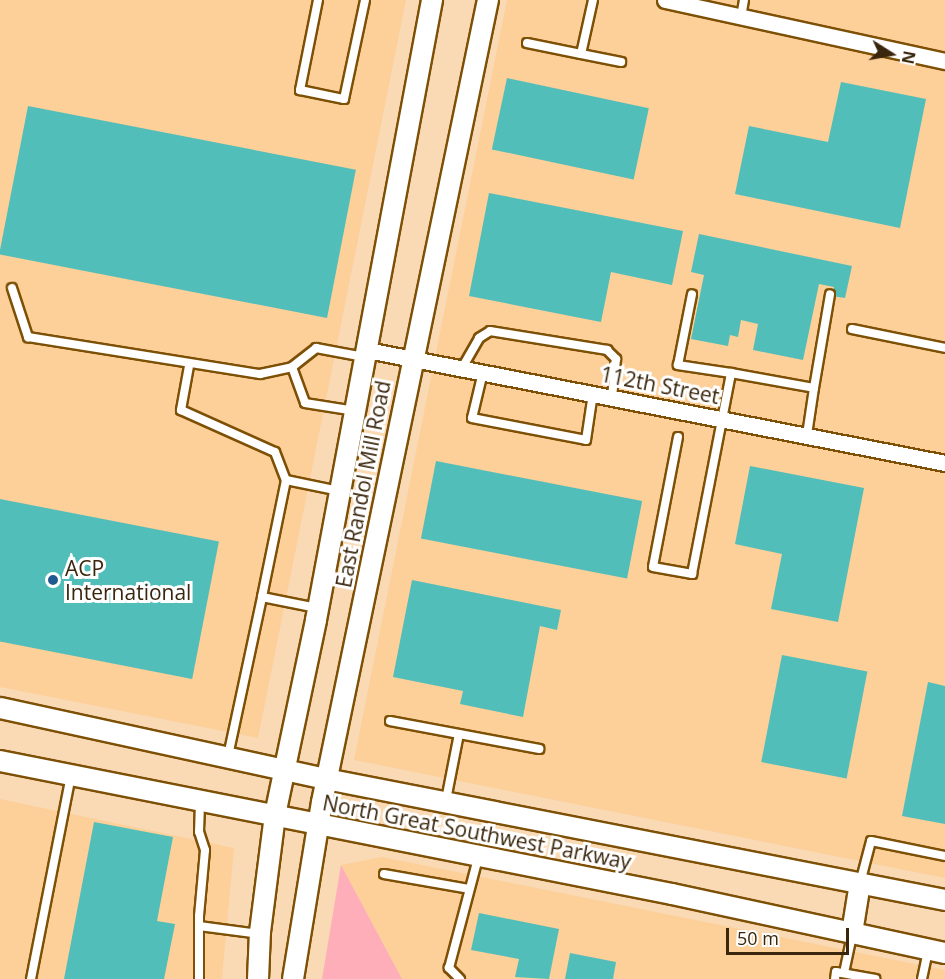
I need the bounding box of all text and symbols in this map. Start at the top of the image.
north arrow [861,24,921,84]
text: N [897,49,921,66]
street label: 112th Street [598,361,722,409]
street label: East Randol Mill Road [331,378,395,590]
place label: ACP International [65,555,191,605]
marker: ACP International [46,573,60,587]
street label: North Great Southwest Parkway [321,790,633,874]
scale bar [729,916,852,954]
text: 50 m [737,926,779,950]

